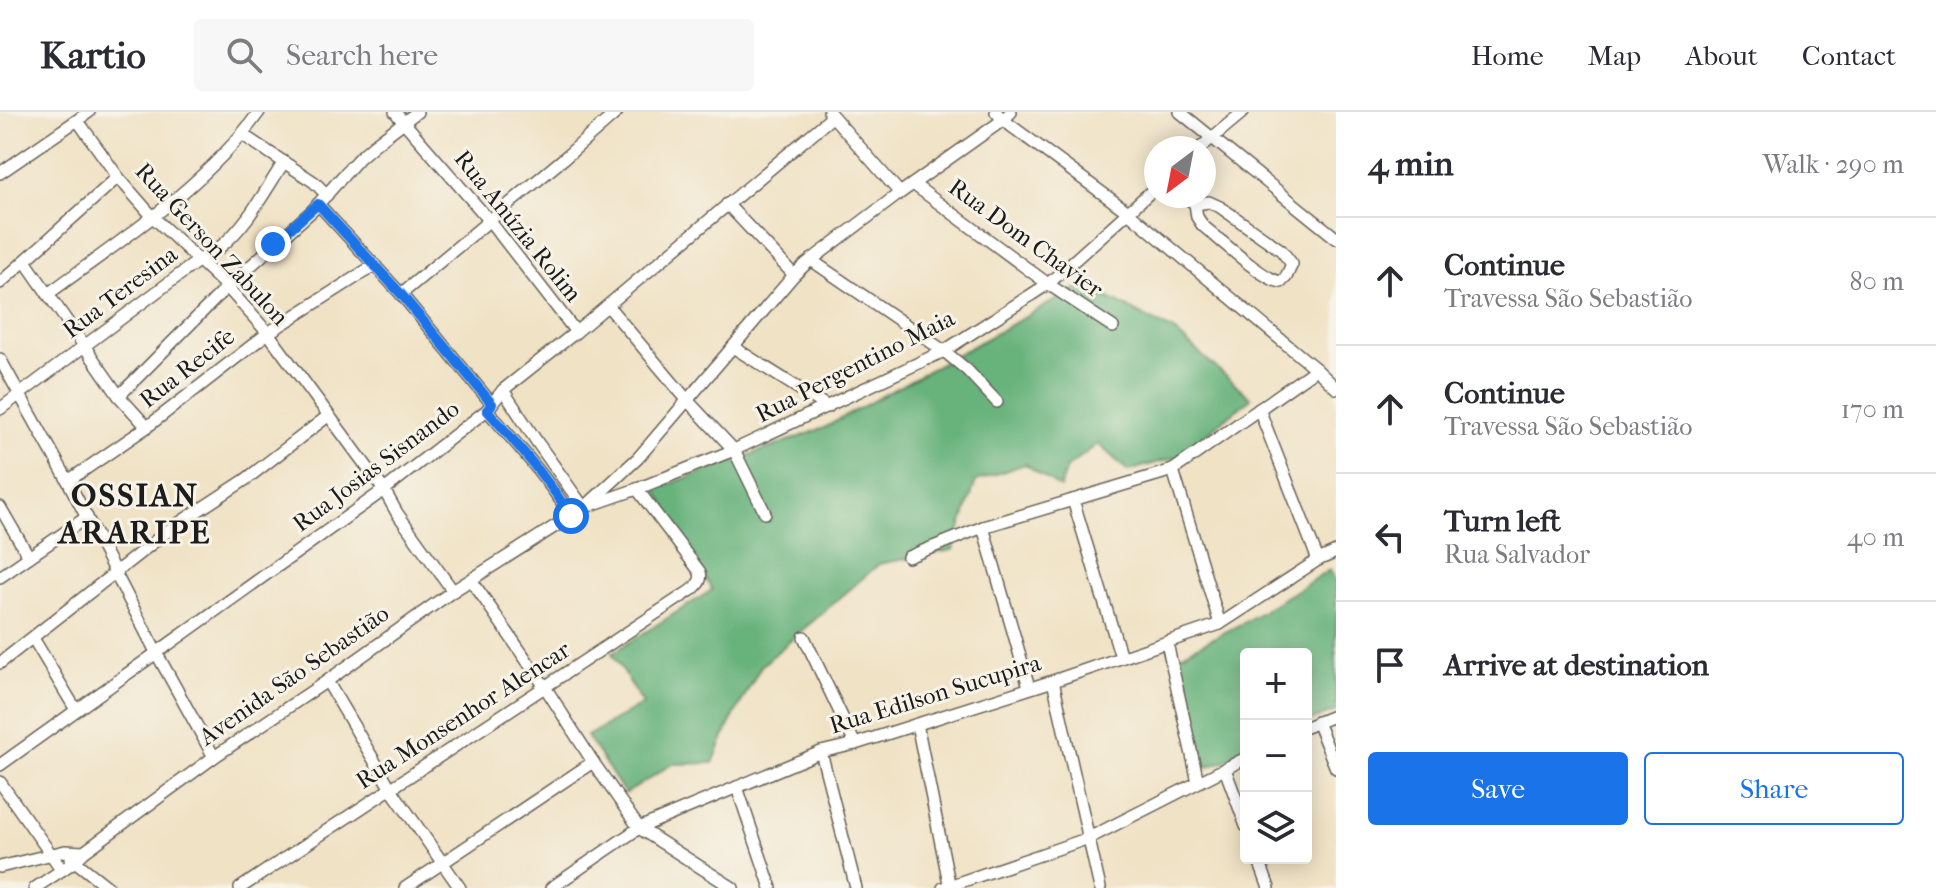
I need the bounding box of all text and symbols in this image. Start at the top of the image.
search box [194,19,754,91]
text: Kartio [40,33,146,78]
icon: search [222,33,266,77]
text: Search here [286,38,438,73]
text: Home [1471,39,1544,72]
text: Map [1588,39,1641,72]
text: About [1685,39,1758,72]
text: Contact [1802,39,1896,72]
north arrow [1144,136,1216,208]
text: 4 min [1368,144,1453,184]
street label: Rua Anúzia Rolim [448,145,588,307]
text: Walk · 290 m [1763,149,1904,180]
street label: Rua Gerson Zabulon [130,157,294,331]
street label: Rua Dom Chavier [943,173,1109,304]
route end [255,226,291,262]
street label: Rua Teresina [57,239,183,344]
text: Continue [1444,248,1565,283]
icon: ahead [1368,259,1412,303]
text: 80 m [1849,266,1904,297]
text: Travessa São Sebastião [1444,283,1692,314]
street label: Rua Pergentino Maia [751,303,960,428]
street label: Rua Recife [134,322,240,414]
text: Continue [1444,376,1565,411]
icon: ahead [1368,387,1412,431]
street label: Rua Josias Sisnando [287,394,465,538]
text: 170 m [1841,394,1904,425]
text: Travessa São Sebastião [1444,411,1692,442]
district label: OSSIAN ARARIPE [56,477,212,551]
route start [553,498,589,534]
text: Turn left [1444,504,1561,539]
icon: left [1368,515,1412,559]
text: 40 m [1847,522,1904,553]
text: Rua Salvador [1444,539,1590,570]
street label: Avenida São Sebastião [193,599,394,752]
street label: Rua Monsenhor Alencar [351,635,576,795]
icon: arrive [1368,643,1412,687]
street label: Rua Edilson Sucupira [826,648,1045,739]
map controls [1240,648,1312,864]
button: + [1240,648,1312,720]
text: Arrive at destination [1444,648,1709,683]
button: − [1240,720,1312,792]
button: Save [1368,752,1628,825]
button: Share [1644,752,1904,825]
button: layers [1240,792,1312,864]

